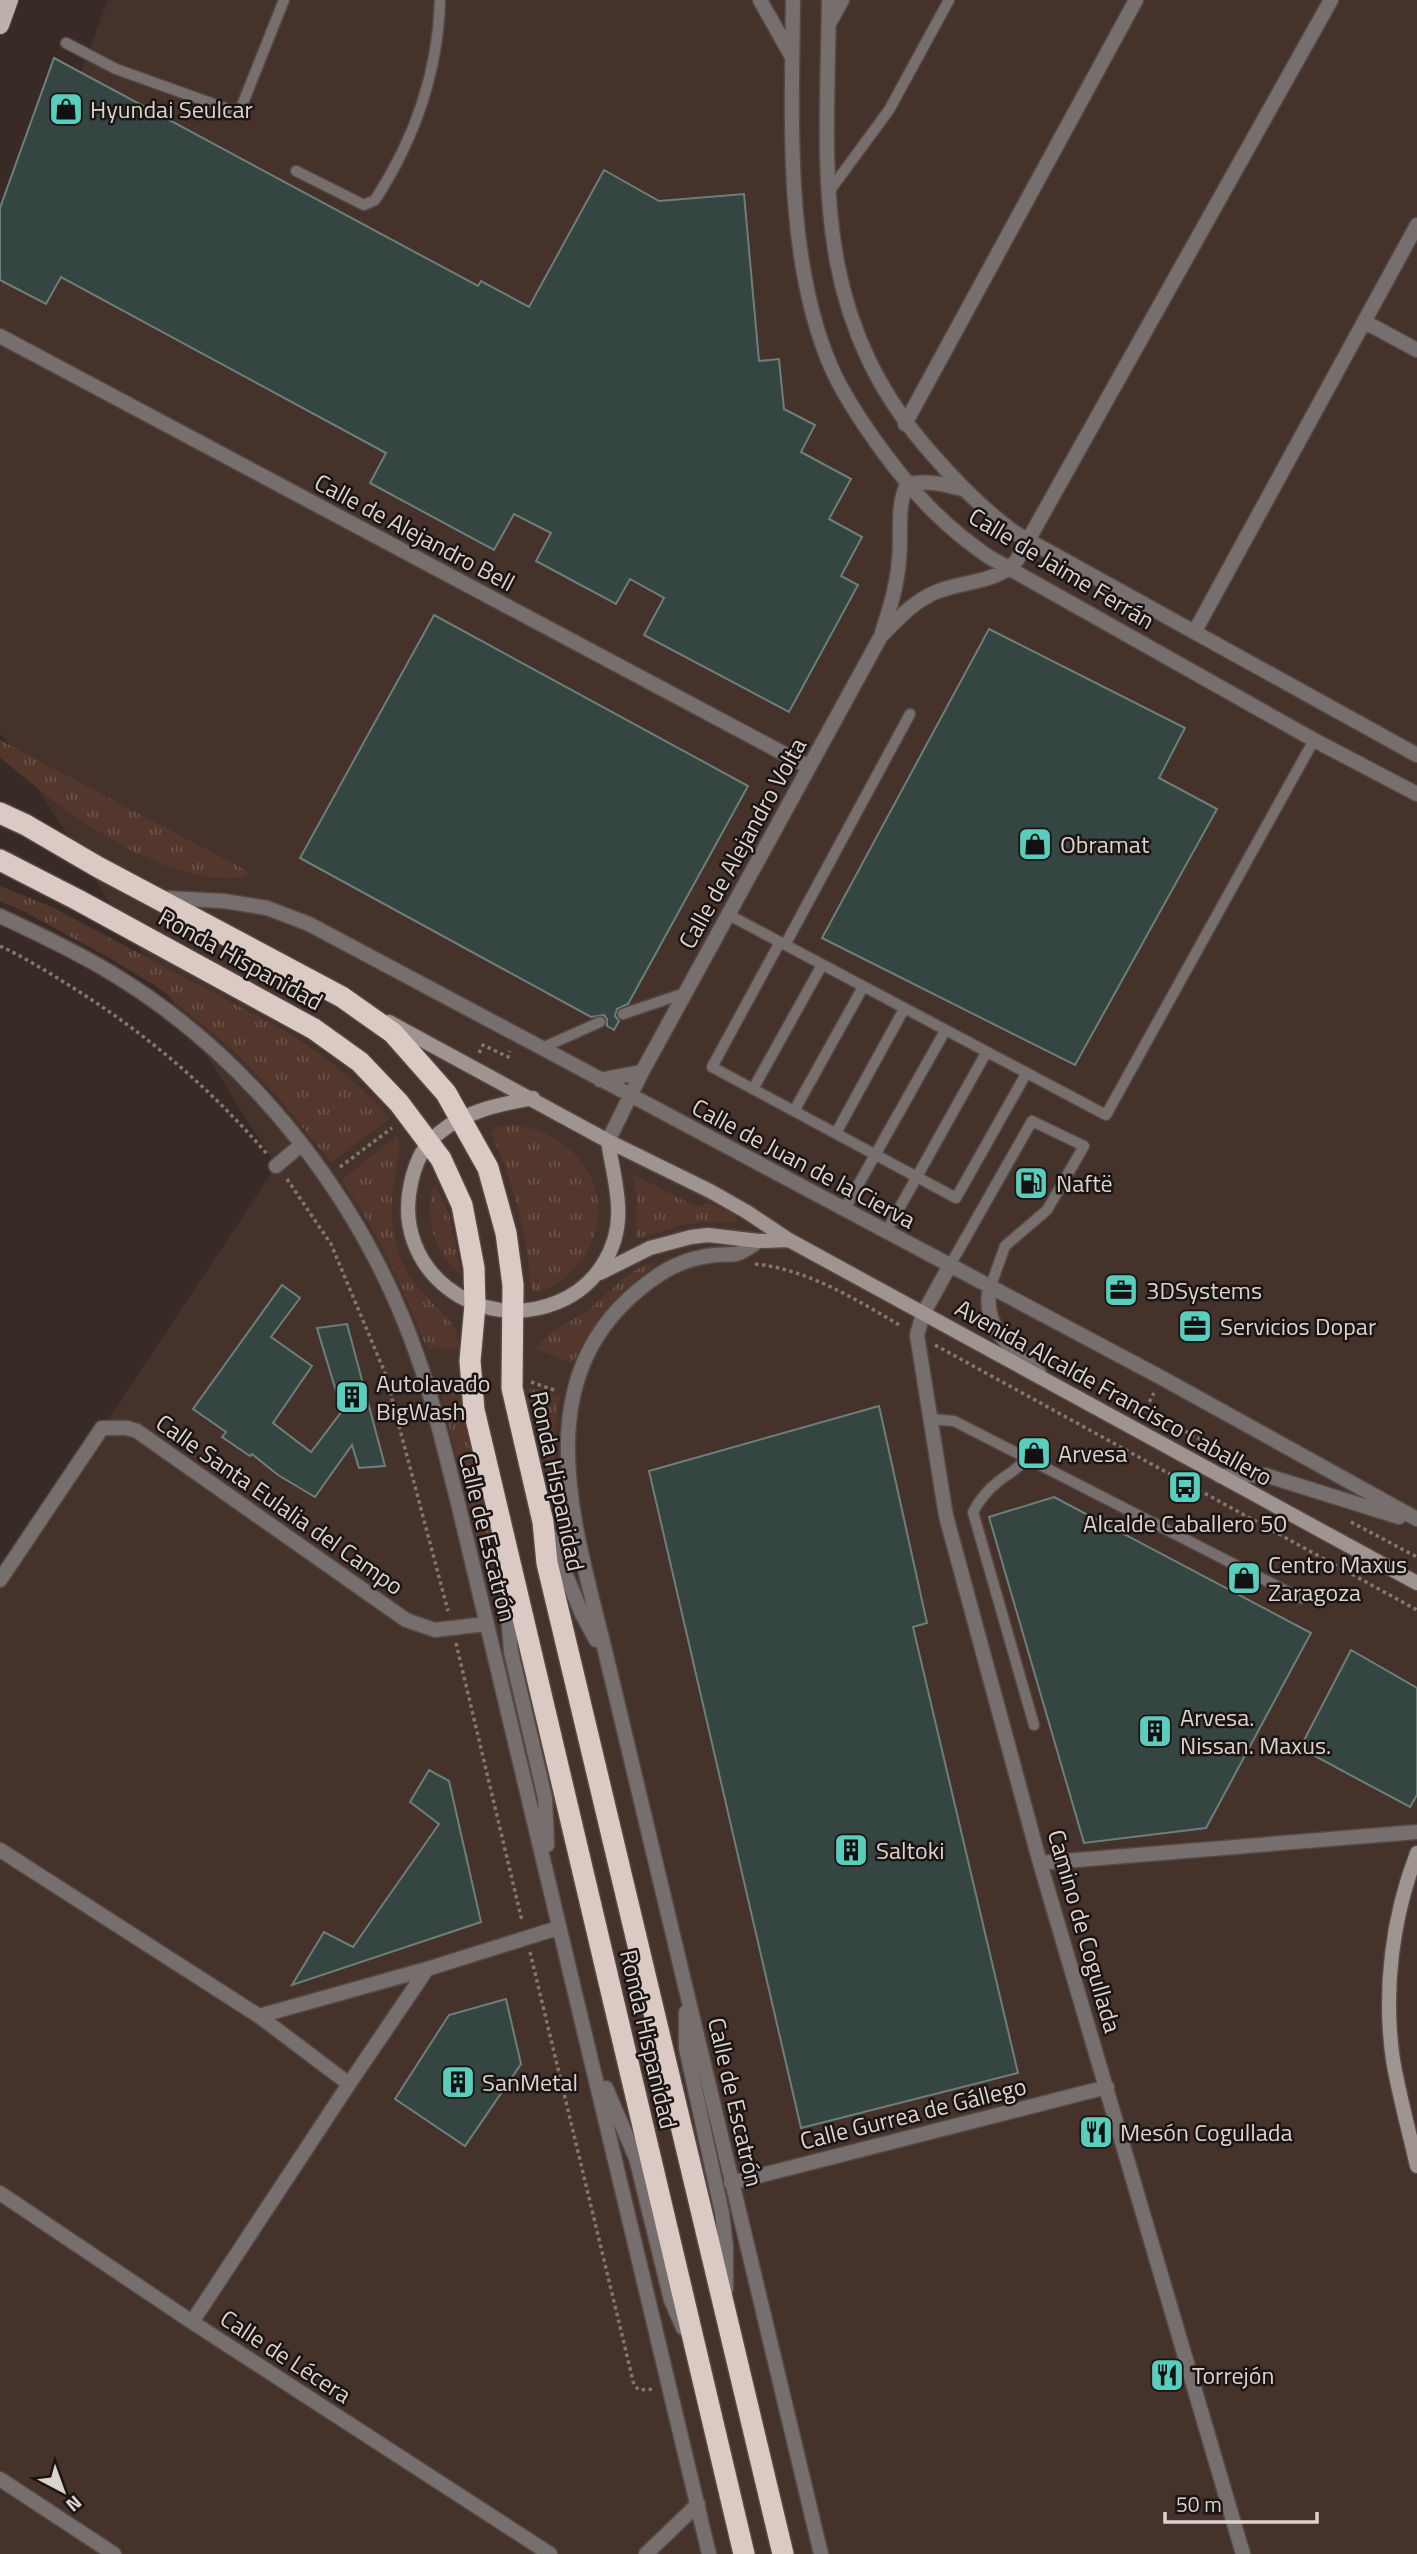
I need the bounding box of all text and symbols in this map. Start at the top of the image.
shop icon: Hyundai Seulcar [47,90,85,128]
place label: Hyundai Seulcar [90,91,253,127]
street label: Calle de Alejandro Bell [308,464,522,600]
street label: Calle de Jaime Ferrán [962,498,1162,638]
street label: Calle de Alejandro Volta [669,731,815,955]
shop icon: Obramat [1016,825,1054,863]
place label: Obramat [1060,826,1150,862]
street label: Ronda Hispanidad [152,899,330,1019]
street label: Calle de Juan de la Cierva [686,1089,922,1237]
fuel station icon: Naftë [1012,1164,1050,1202]
place label: Naftë [1056,1165,1113,1201]
office icon: 3DSystems [1102,1271,1140,1309]
place label: 3DSystems [1146,1272,1262,1308]
street label: Avenida Alcalde Francisco Caballero [949,1290,1279,1494]
office icon: Servicios Dopar [1176,1307,1214,1345]
place label: Servicios Dopar [1220,1308,1376,1344]
place label: Autolavado BigWash [376,1365,490,1429]
building icon: Autolavado BigWash [333,1378,371,1416]
street label: Ronda Hispanidad [521,1388,595,1574]
street label: Calle Santa Eulalia del Campo [149,1405,411,1603]
shop icon: Arvesa [1015,1434,1053,1472]
place label: Arvesa [1058,1435,1127,1471]
street label: Calle de Escatrón [450,1449,526,1625]
bus stop icon: Alcalde Caballero 50 [1166,1468,1204,1506]
place label: Alcalde Caballero 50 [1083,1505,1287,1541]
place label: Centro Maxus Zaragoza [1268,1546,1407,1610]
shop icon: Centro Maxus Zaragoza [1225,1559,1263,1597]
place label: Arvesa. Nissan. Maxus. [1180,1699,1331,1763]
building icon: Arvesa. Nissan. Maxus. [1136,1712,1174,1750]
street label: Camino de Cogullada [1039,1825,1131,2037]
building icon: Saltoki [832,1831,870,1869]
place label: Saltoki [876,1832,944,1868]
street label: Ronda Hispanidad [611,1946,687,2132]
street label: Calle de Escatrón [699,2014,773,2190]
building icon: SanMetal [439,2063,477,2101]
place label: SanMetal [482,2064,578,2100]
street label: Calle Gurrea de Gállego [796,2067,1030,2159]
restaurant icon: Mesón Cogullada [1077,2113,1115,2151]
place label: Mesón Cogullada [1120,2114,1293,2150]
street label: Calle de Lécera [213,2300,359,2412]
restaurant icon: Torrejón [1148,2356,1186,2394]
place label: Torrejón [1192,2357,1274,2393]
north arrow [28,2456,98,2526]
scale bar [1165,2480,1317,2524]
text: 50 m [1176,2488,1222,2520]
text: N [60,2489,89,2519]

